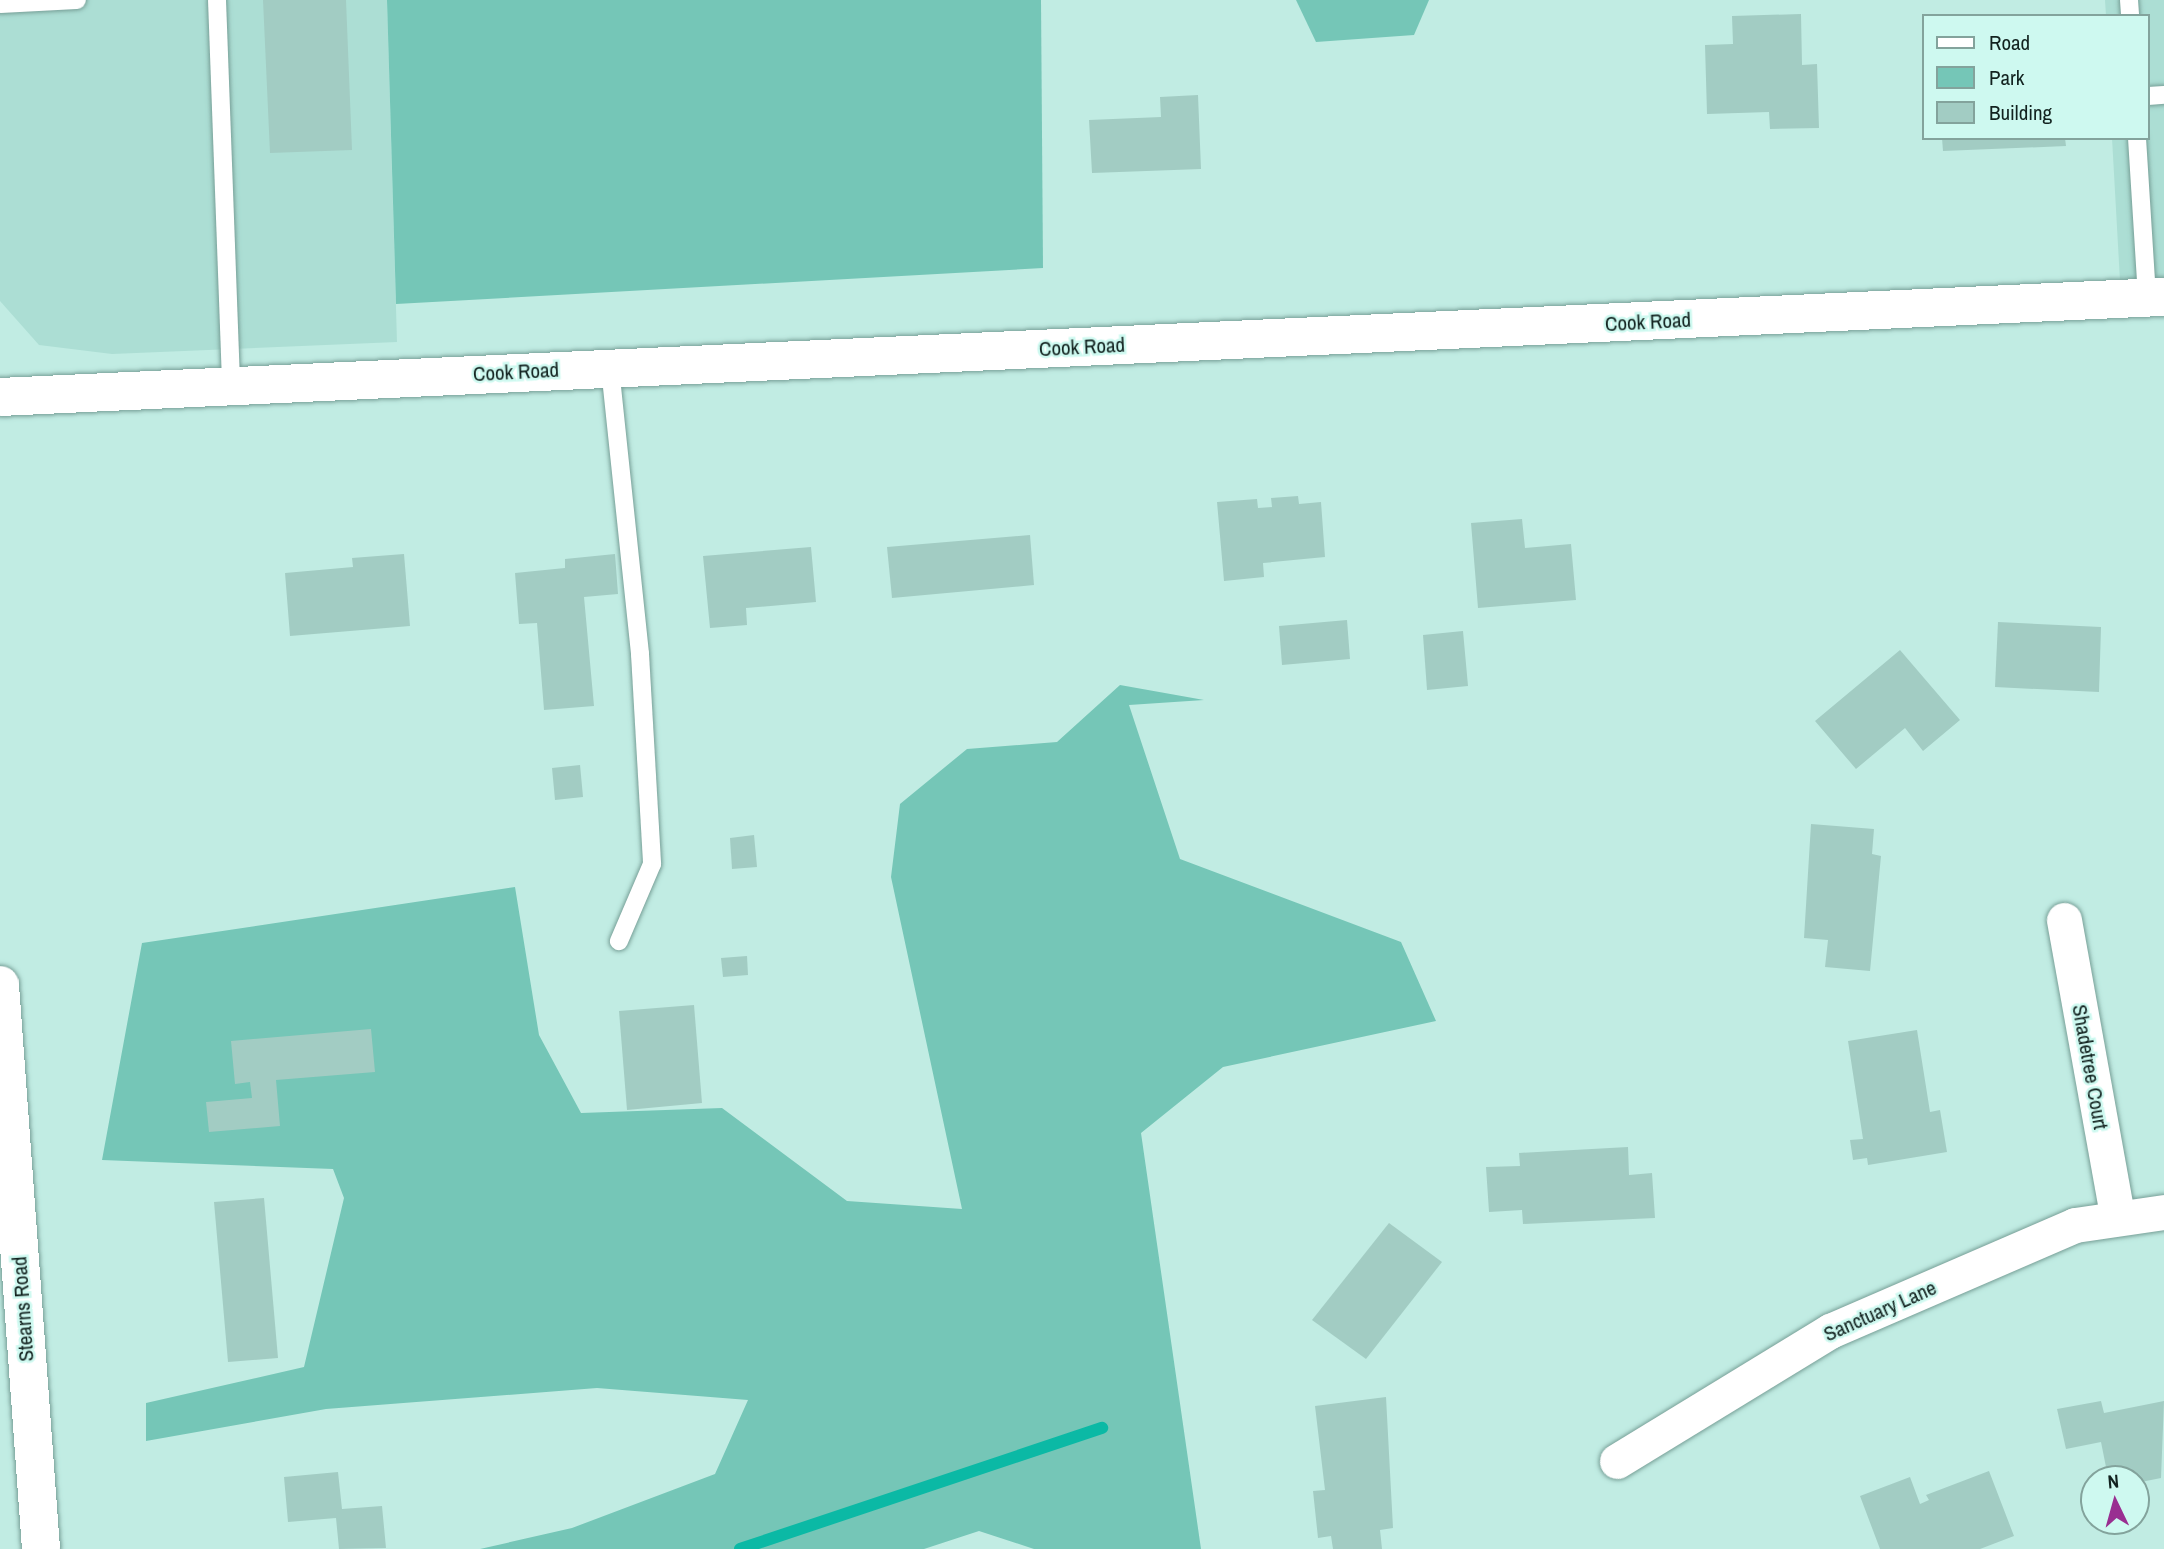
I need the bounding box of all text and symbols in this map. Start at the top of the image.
legend [1923,14,2150,140]
text: Road [1989,28,2030,57]
text: Park [1989,63,2024,92]
text: Building [1989,98,2052,127]
street label: Cook Road [1604,307,1692,337]
street label: Cook Road [1038,332,1126,362]
street label: Cook Road [472,357,560,387]
street label: Shadetree Court [2067,1003,2113,1131]
street label: Stearns Road [7,1256,39,1362]
street label: Sanctuary Lane [1820,1275,1940,1347]
north arrow [2080,1465,2150,1535]
text: N [2107,1468,2120,1495]

